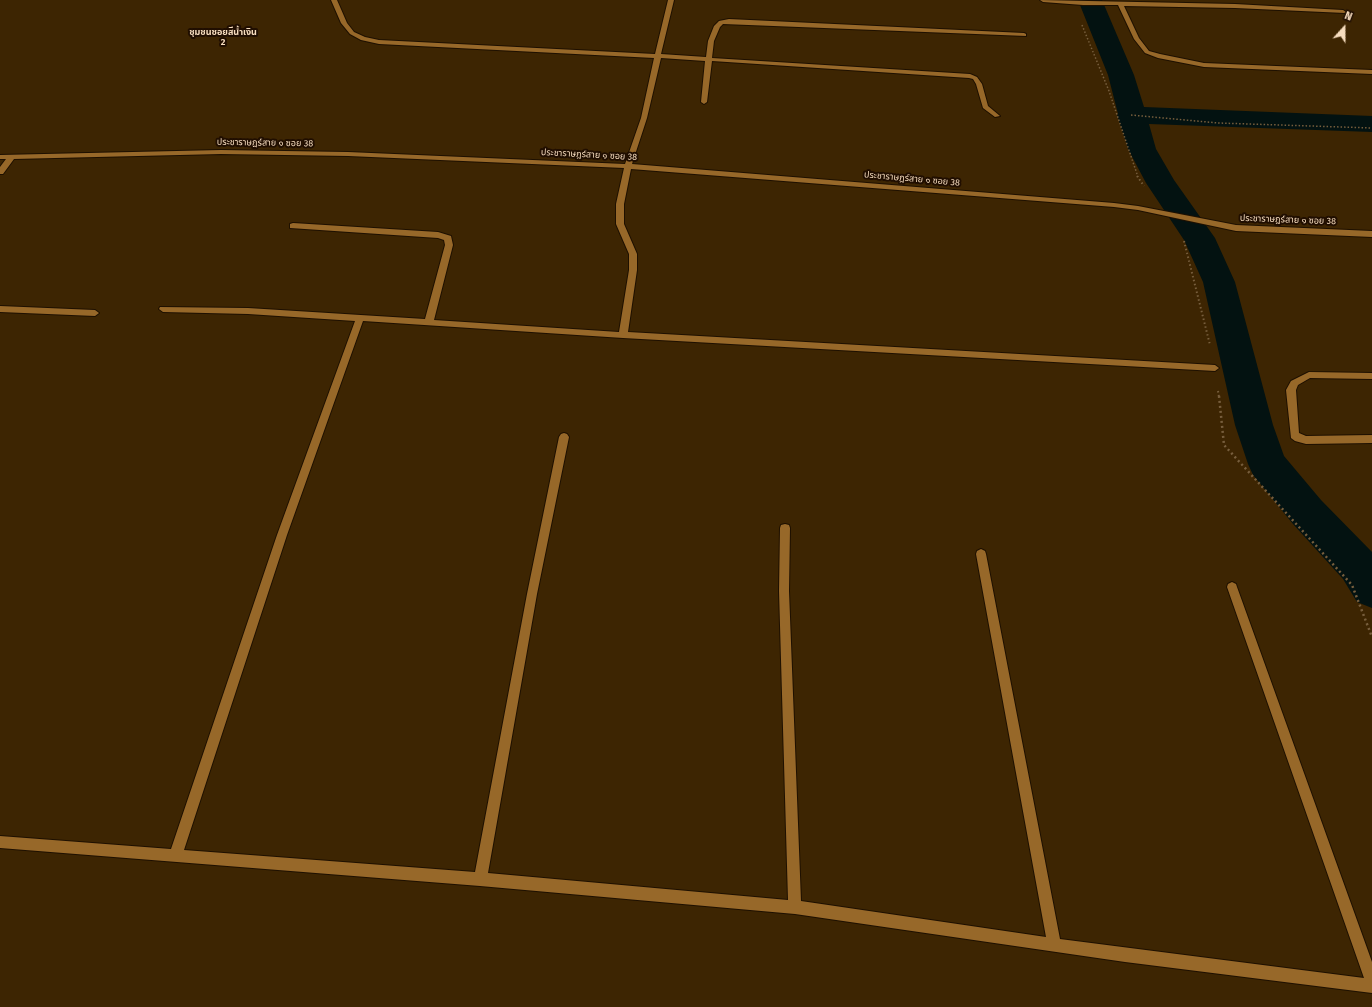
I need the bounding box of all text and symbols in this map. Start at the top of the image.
north arrow [1324,8,1364,48]
text: N [1343,9,1354,24]
district label: ชุมชนซอยสีน้ำเงิน 2 [189,27,257,48]
street label: ประชาราษฎร์สาย ๑ ซอย 38 [217,137,313,149]
street label: ประชาราษฎร์สาย ๑ ซอย 38 [541,147,637,163]
street label: ประชาราษฎร์สาย ๑ ซอย 38 [864,169,960,189]
street label: ประชาราษฎร์สาย ๑ ซอย 38 [1240,213,1336,227]

